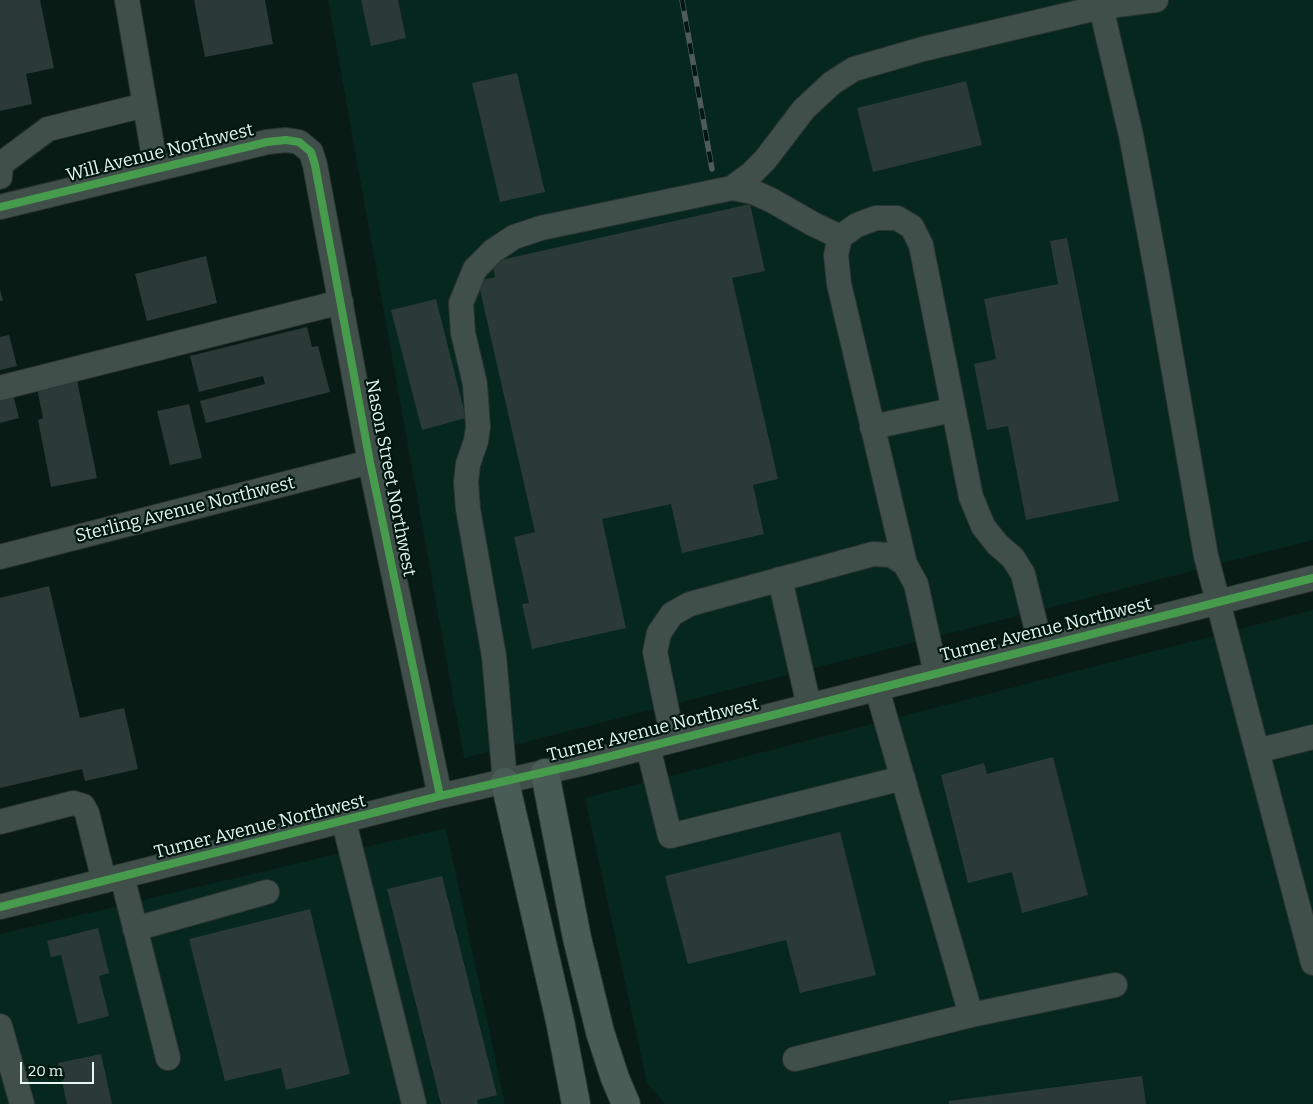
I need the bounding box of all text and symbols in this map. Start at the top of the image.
street label: Will Avenue Northwest [64,119,256,187]
street label: Nason Street Northwest [360,378,420,578]
street label: Sterling Avenue Northwest [73,472,297,548]
street label: Turner Avenue Northwest [938,593,1154,667]
street label: Turner Avenue Northwest [545,693,761,767]
street label: Turner Avenue Northwest [152,790,368,864]
scale bar [22,1052,96,1084]
text: 20 m [28,1062,63,1080]

